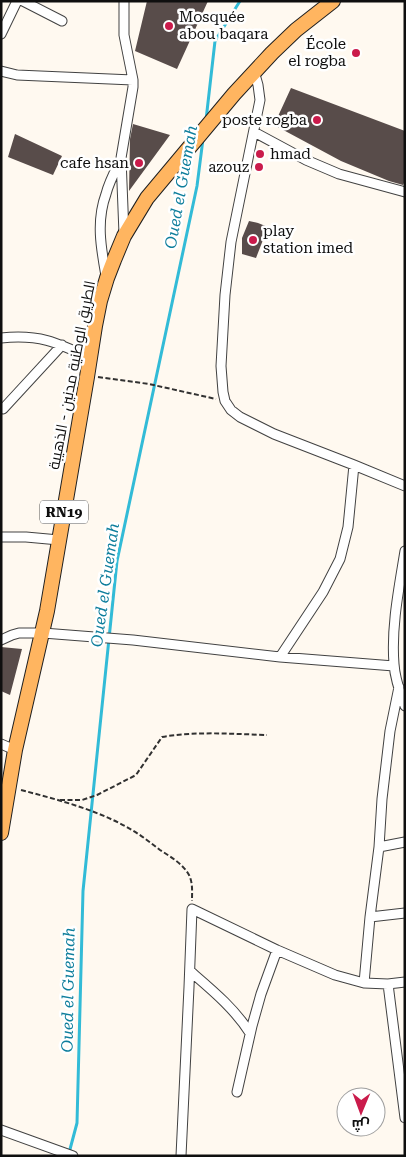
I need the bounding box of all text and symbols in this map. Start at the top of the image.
place label: Mosquée abou baqara [179,8,268,43]
marker: Mosquée abou baqara [163,20,175,32]
place label: École el rogba [288,35,346,70]
marker: École el rogba [350,47,362,59]
place label: poste rogba [222,111,307,129]
marker: poste rogba [311,114,323,126]
water label: Oued el Guemah [161,124,201,250]
place label: hmad [270,145,311,163]
marker: hmad [254,148,266,160]
place label: cafe hsan [60,154,129,172]
marker: cafe hsan [133,157,145,169]
place label: azouz [208,158,249,176]
marker: azouz [253,161,265,173]
place label: play station imed [263,222,353,257]
marker: play station imed [247,234,259,246]
street label: الطريق الوطنية مدنين - الذهيبة [45,279,100,471]
road number: RN19 [40,501,88,524]
water label: Oued el Guemah [87,522,123,648]
water label: Oued el Guemah [57,927,79,1053]
north arrow [336,1087,386,1137]
text: ش [352,1116,370,1133]

